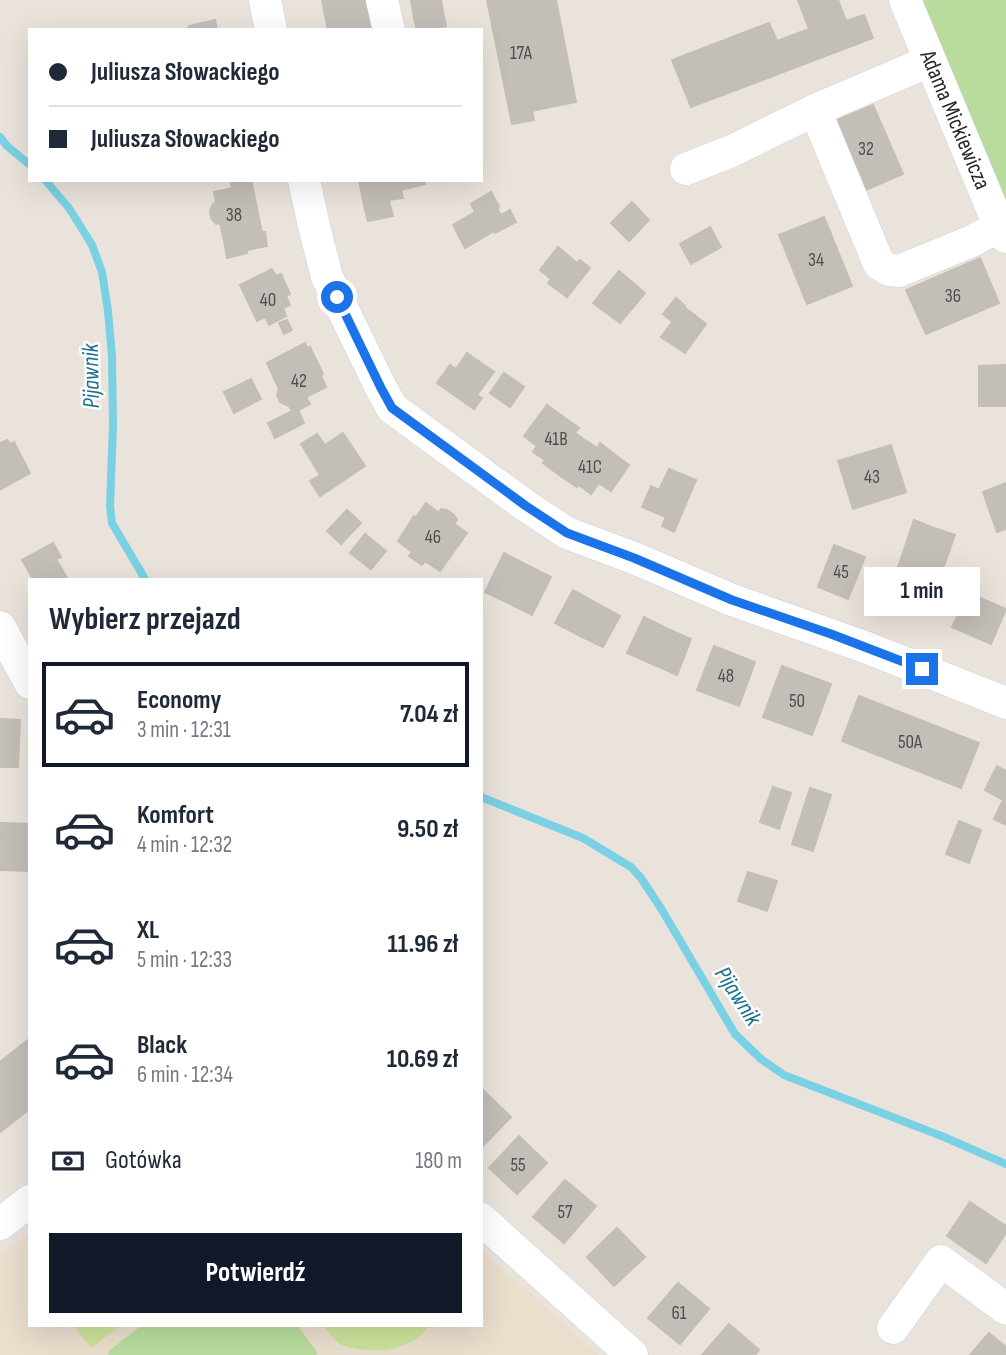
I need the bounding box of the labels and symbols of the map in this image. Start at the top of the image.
house number: 17A [510,42,533,65]
street label: Adama Mickiewicza [913,45,997,194]
house number: 32 [858,138,874,161]
house number: 38 [226,204,242,227]
house number: 34 [808,249,824,272]
route start [321,281,353,313]
house number: 36 [945,285,961,308]
house number: 40 [260,289,276,312]
water label: Pijawnik [76,342,106,409]
house number: 42 [291,370,307,393]
house number: 41B [544,428,568,451]
house number: 41C [578,456,602,479]
house number: 43 [864,466,880,489]
house number: 46 [425,526,441,549]
house number: 45 [833,561,849,584]
callout: 1 min [864,568,980,616]
route end [906,653,938,685]
house number: 48 [718,665,734,688]
house number: 50 [789,690,805,713]
house number: 50A [898,731,923,754]
water label: Pijawnik [708,961,768,1032]
house number: 55 [510,1154,526,1177]
house number: 57 [557,1201,573,1224]
house number: 61 [672,1302,687,1325]

